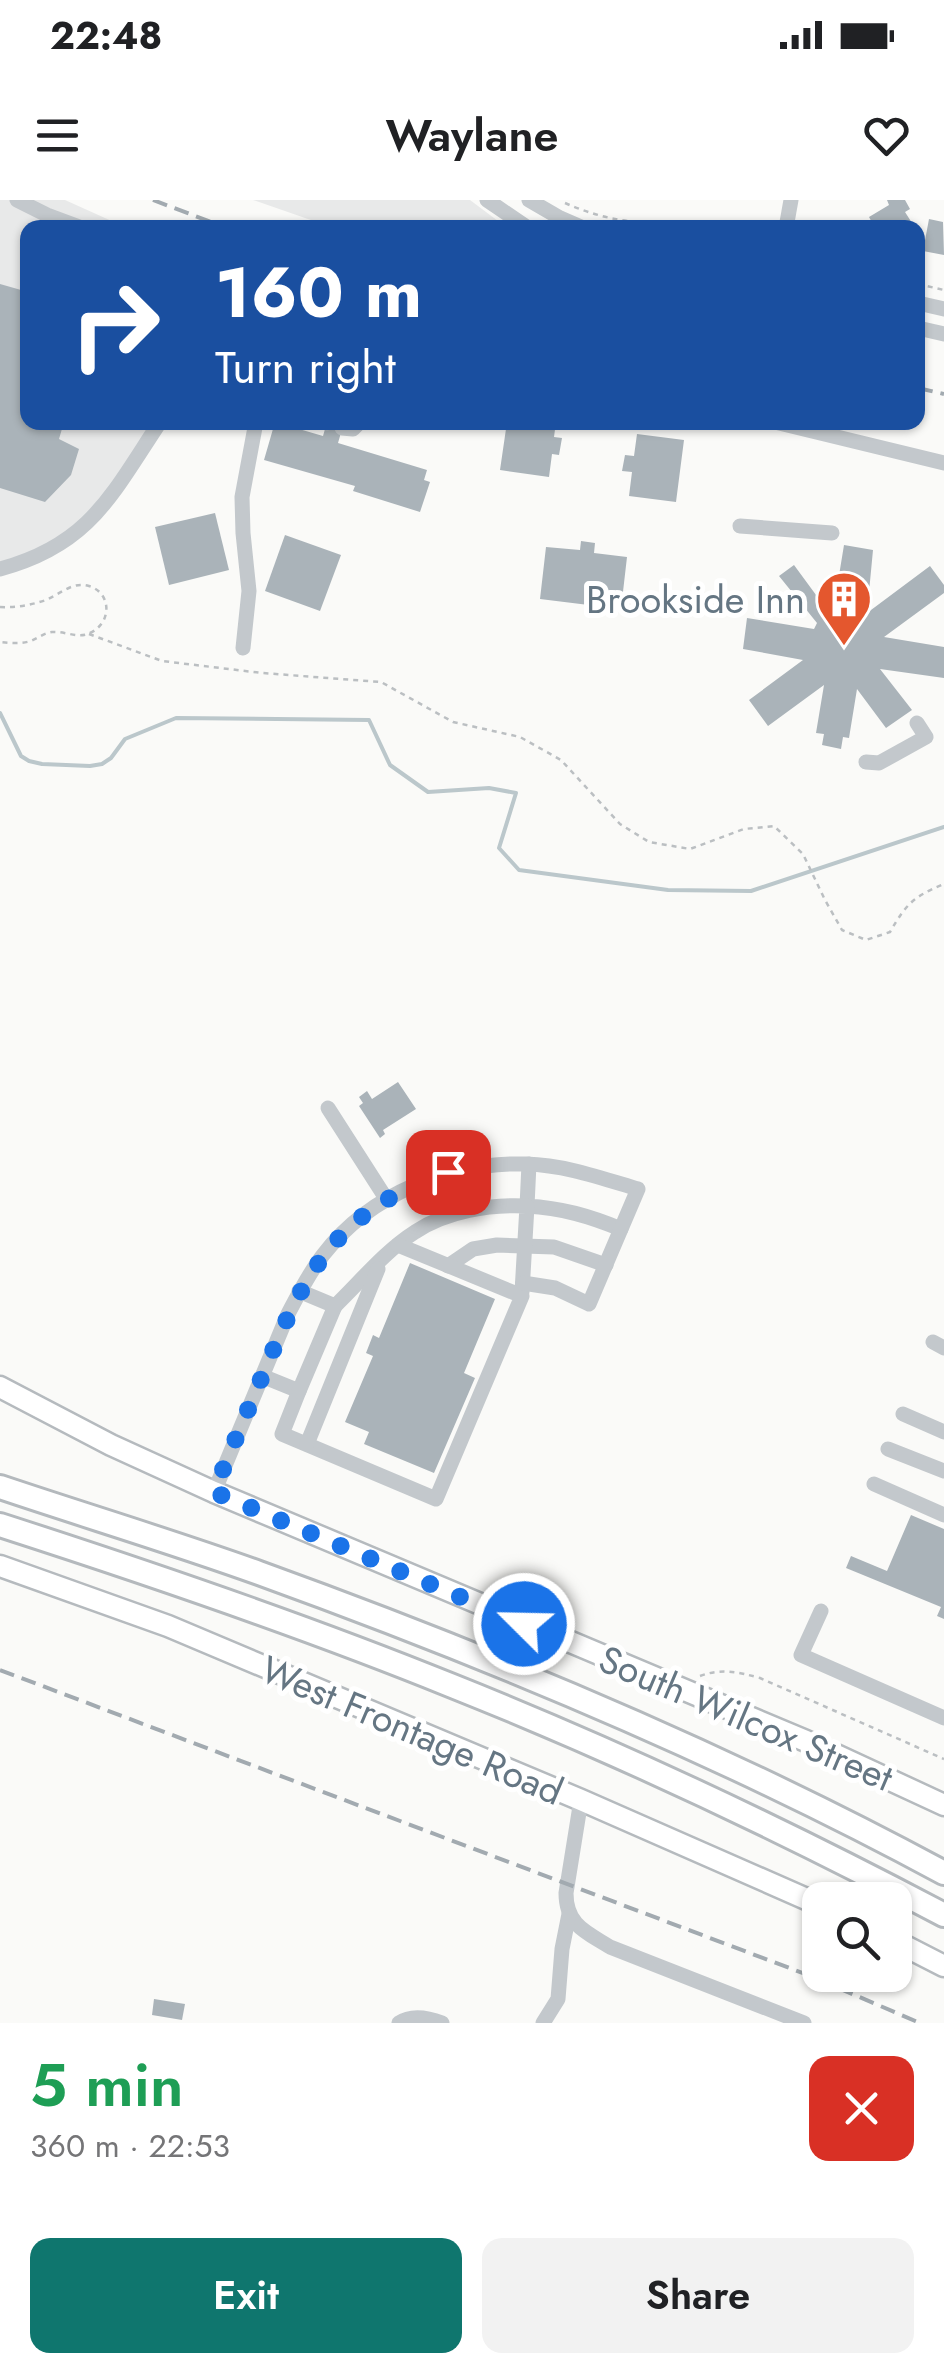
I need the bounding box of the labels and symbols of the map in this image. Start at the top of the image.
building icon: Brookside Inn [814,569,874,648]
place label: Brookside Inn [586,572,805,627]
pin [406,1130,491,1215]
position arrow [472,1572,576,1676]
street label: South Wilcox Street [590,1631,902,1805]
street label: West Frontage Road [252,1642,572,1818]

